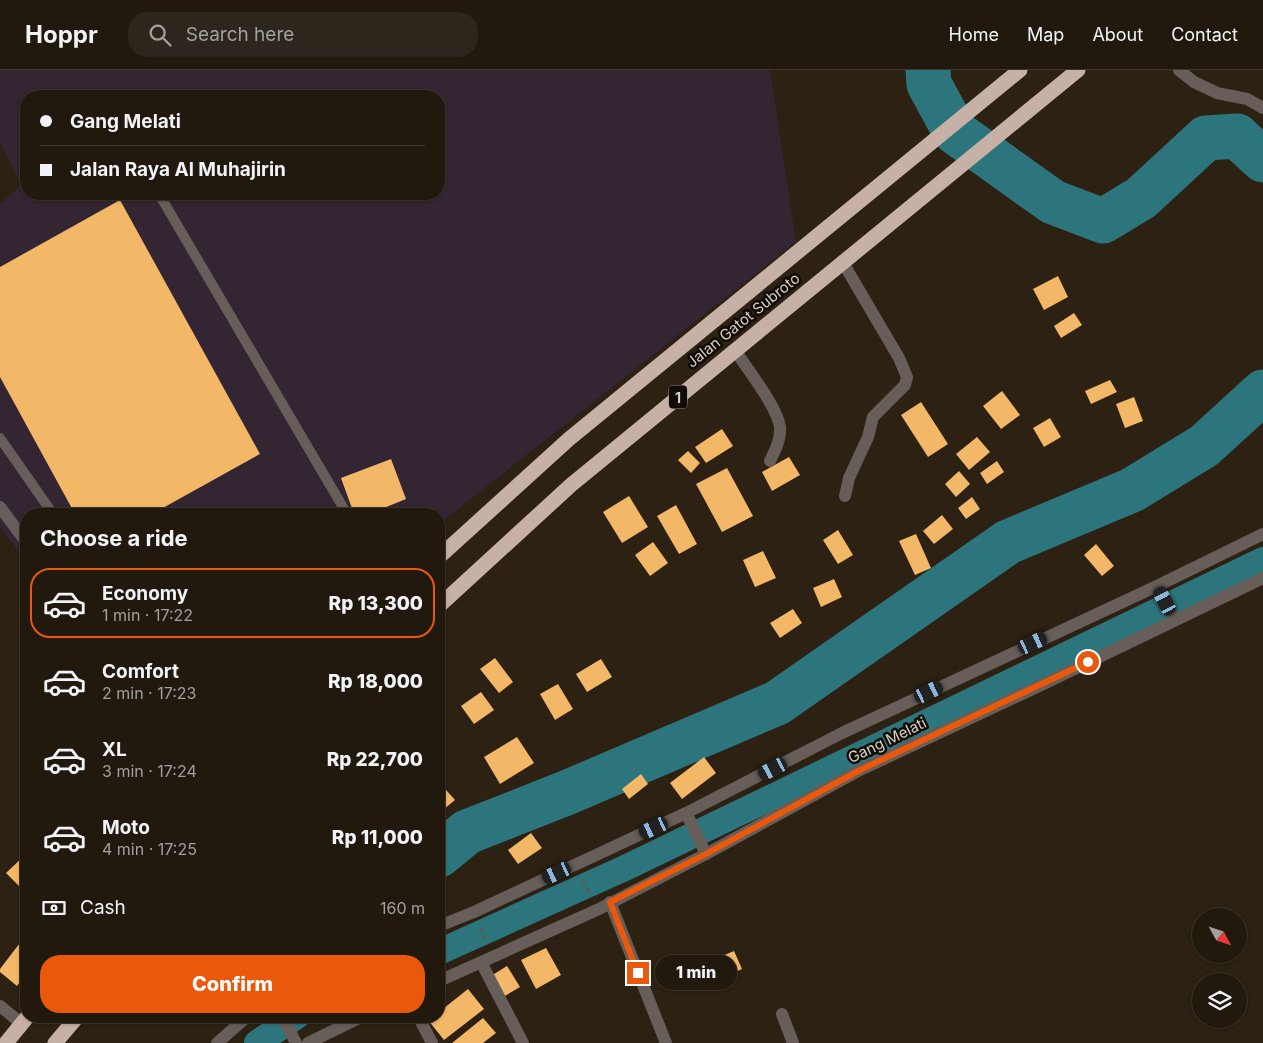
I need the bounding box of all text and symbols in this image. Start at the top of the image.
search box [128,12,478,57]
text: Hoppr [25,20,98,49]
icon: search [146,21,174,49]
text: Search here [186,23,294,46]
text: Home [949,24,999,45]
text: Map [1027,24,1064,45]
text: About [1092,24,1143,45]
text: Contact [1171,24,1238,45]
text: Gang Melati [70,110,181,133]
text: Jalan Raya Al Muhajirin [70,158,286,181]
street label: Jalan Gatot Subroto [682,268,804,372]
road number: 1 [669,386,687,408]
text: Choose a ride [40,525,188,551]
icon: car [42,581,87,626]
text: Economy [102,582,188,605]
car [1151,584,1178,618]
text: Rp 13,300 [329,592,423,615]
text: 1 min · 17:22 [102,605,193,625]
car [1016,630,1049,656]
route start [1077,651,1099,673]
icon: car [42,659,87,704]
text: Comfort [102,660,179,683]
text: Rp 18,000 [328,670,423,693]
car [912,679,945,705]
text: 2 min · 17:23 [102,683,196,703]
street label: Gang Melati [845,713,929,767]
icon: car [42,737,87,782]
text: XL [102,738,127,761]
text: Rp 22,700 [327,748,423,771]
car [756,756,789,782]
text: 3 min · 17:24 [102,761,197,781]
icon: car [42,815,87,860]
car [637,815,670,841]
text: Moto [102,816,150,839]
text: Rp 11,000 [332,826,423,849]
text: 4 min · 17:25 [102,839,197,859]
car [540,860,573,886]
icon: cash [40,894,68,922]
text: Cash [80,896,126,919]
text: 160 m [380,898,425,918]
north arrow [1192,908,1248,962]
map controls [1192,908,1247,1028]
button: Confirm [40,955,425,1013]
callout: 1 min [656,956,738,990]
route end [627,962,649,984]
text: 1 min [676,962,716,982]
button: layers [1192,973,1247,1028]

